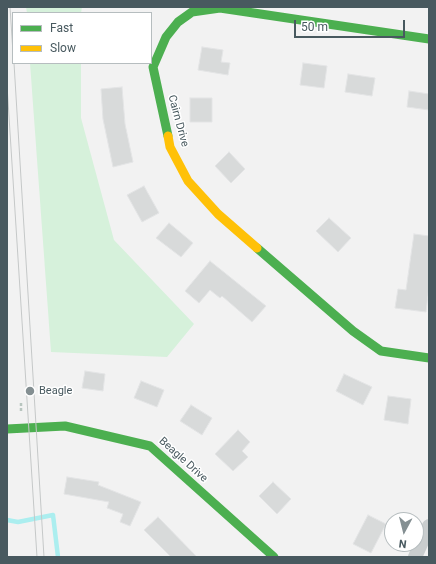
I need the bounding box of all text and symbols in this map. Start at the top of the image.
legend [12,12,152,64]
scale bar [296,12,407,38]
text: 50 m [301,20,328,34]
text: Fast [50,21,73,35]
text: Slow [50,41,76,55]
street label: Cairn Drive [165,94,191,148]
place label: Beagle [39,384,72,398]
marker: Beagle [24,385,36,397]
street label: Beagle Drive [156,435,210,485]
north arrow [384,512,424,552]
text: N [398,536,407,550]

